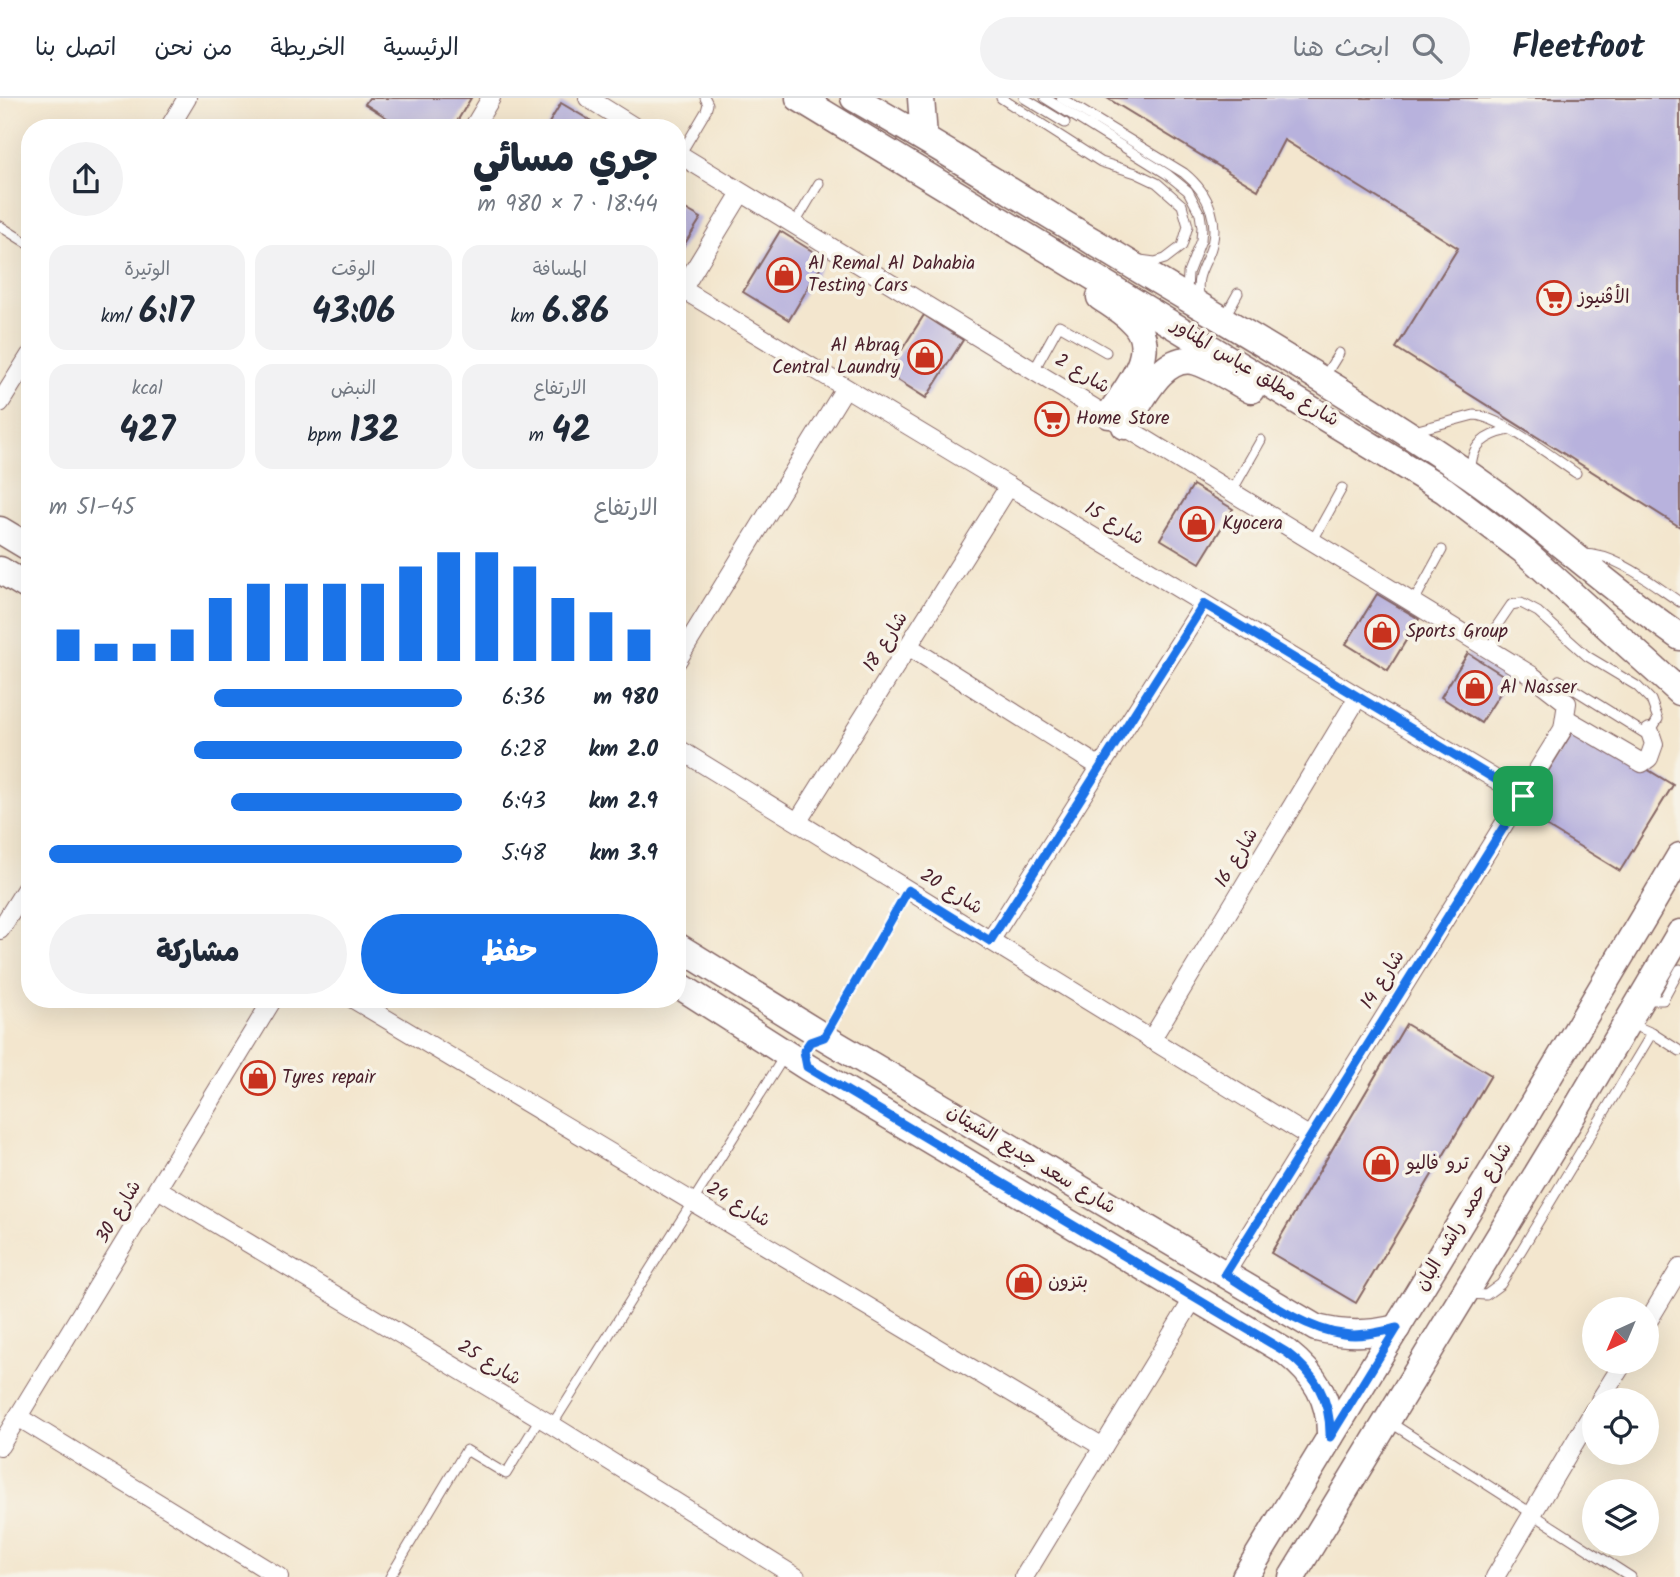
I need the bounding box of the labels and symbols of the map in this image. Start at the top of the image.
place label: Al Remal Al Dahabia Testing Cars [808,249,975,301]
shop icon: Al Remal Al Dahabia Testing Cars [765,256,803,294]
supermarket icon: الأڤنيوز [1535,279,1573,317]
place label: الأڤنيوز [1576,283,1630,313]
street label: شارع مطلق عباس المناور [1164,310,1345,435]
place label: Al Abraq Central Laundry [772,331,901,383]
shop icon: Al Abraq Central Laundry [906,338,944,376]
street label: شارع 2 [1049,346,1115,402]
supermarket icon: Home Store [1033,400,1071,438]
place label: Home Store [1076,404,1170,434]
street label: شارع 15 [1078,494,1150,554]
shop icon: Kyocera [1178,505,1216,543]
place label: Kyocera [1222,509,1283,539]
street label: شارع 18 [856,606,916,678]
shop icon: Sports Group [1363,613,1401,651]
place label: Sports Group [1406,617,1508,647]
shop icon: Al Nasser [1456,669,1494,707]
place label: Al Nasser [1500,673,1578,703]
pin [1493,766,1553,826]
street label: شارع 16 [1207,822,1267,894]
street label: شارع 20 [914,861,988,923]
street label: شارع 14 [1353,944,1413,1016]
shop icon: Tyres repair [239,1059,277,1097]
place label: Tyres repair [282,1063,377,1093]
street label: شارع سعد جديع الشيتان [941,1097,1121,1223]
street label: شارع حمد راشد البان [1408,1137,1520,1297]
shop icon: ترو فاليو [1362,1145,1400,1183]
place label: ترو فاليو [1405,1149,1469,1179]
street label: شارع 24 [700,1174,776,1236]
street label: شارع 30 [88,1175,150,1249]
shop icon: بتزون [1005,1263,1043,1301]
place label: بتزون [1048,1267,1088,1297]
north arrow [1582,1297,1659,1374]
street label: شارع 25 [451,1332,527,1394]

